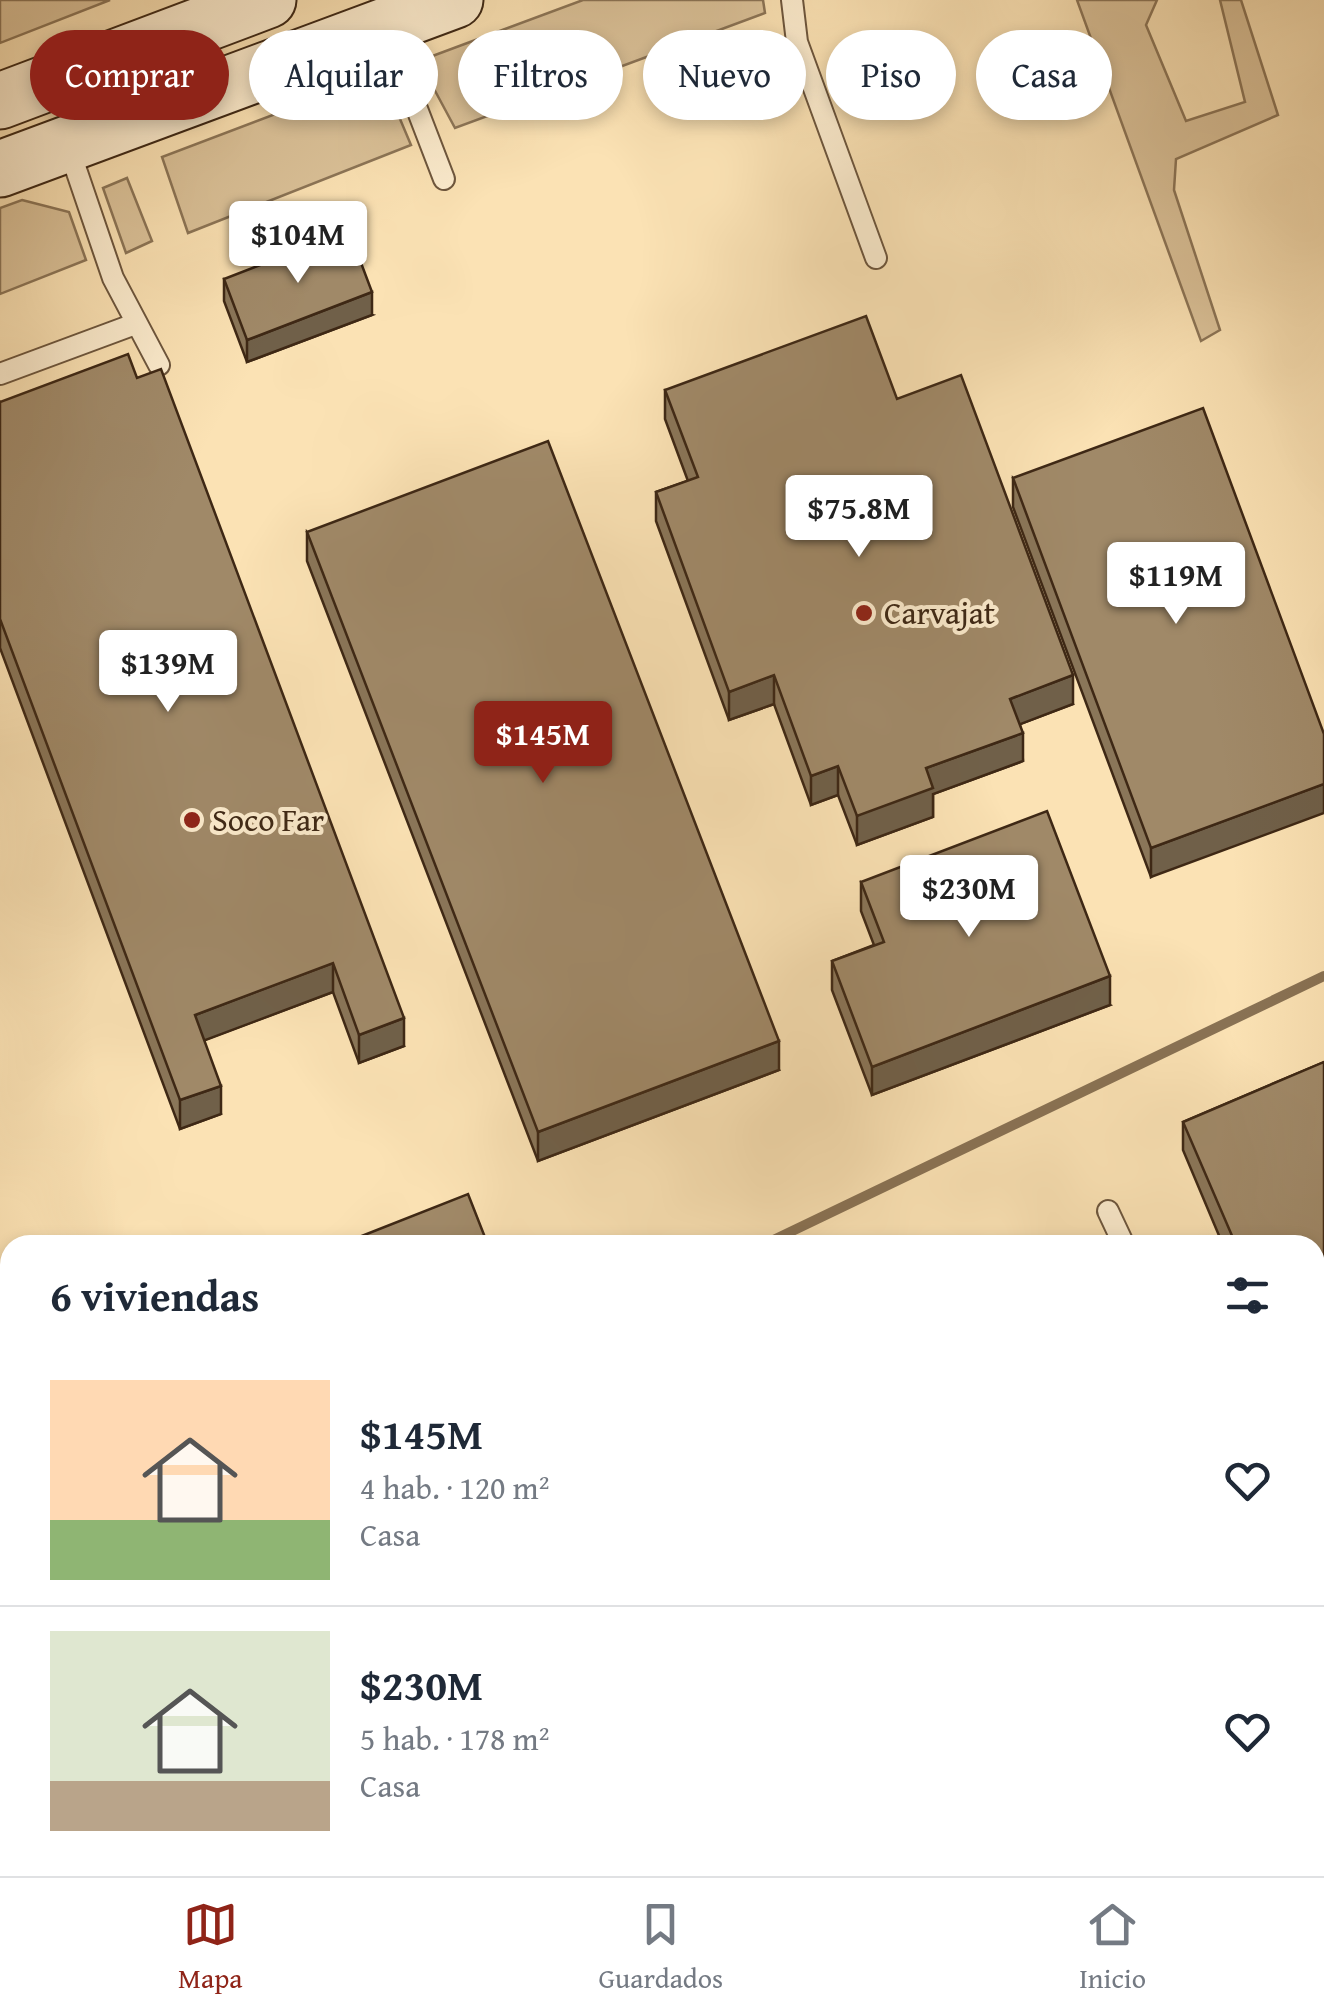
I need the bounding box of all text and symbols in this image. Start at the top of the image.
chip: Comprar [30,30,229,120]
chip: Alquilar [249,30,438,120]
chip: Filtros [458,30,623,120]
chip: Nuevo [643,30,806,120]
chip: Piso [826,30,956,120]
chip: Casa [976,30,1112,120]
pin: $104M [228,201,368,286]
text: $104M [251,210,345,257]
pin: $75.8M [778,475,940,560]
text: $75.8M [808,484,910,531]
pin: $119M [1106,542,1246,627]
text: $119M [1129,551,1223,598]
place label: Carvajat [884,589,995,636]
marker: Carvajat [853,602,875,624]
pin: $139M [98,630,238,715]
text: $139M [121,639,215,686]
pin: $145M [473,701,613,786]
text: $145M [496,710,590,757]
place label: Soco Far [212,796,324,843]
marker: Soco Far [181,809,203,831]
pin: $230M [899,855,1039,940]
text: $230M [922,864,1016,911]
text: 6 viviendas [50,1265,259,1326]
icon: filters [1220,1268,1275,1323]
text: $145M [360,1403,483,1464]
icon: home [130,1420,250,1540]
icon: heart [1220,1453,1275,1508]
text: 4 hab. · 120 m² [360,1464,549,1511]
text: Casa [360,1511,420,1558]
text: $230M [360,1654,483,1715]
icon: home [130,1671,250,1791]
icon: heart [1220,1704,1275,1759]
text: 5 hab. · 178 m² [360,1715,549,1762]
text: Casa [360,1762,420,1809]
tab: Mapa [178,1897,243,1998]
tab: Guardados [599,1897,723,1998]
tab: Inicio [1079,1897,1146,1998]

